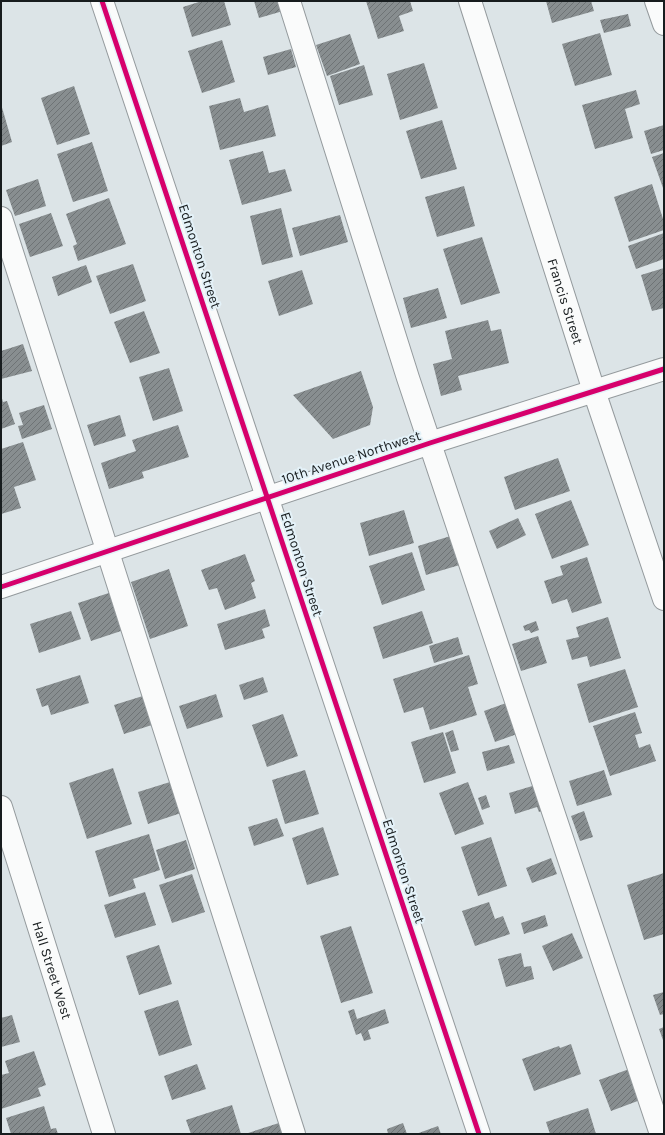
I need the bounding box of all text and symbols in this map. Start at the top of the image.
street label: Edmonton Street [175,202,224,310]
street label: Francis Street [543,256,587,346]
street label: 10th Avenue Northwest [279,427,423,488]
street label: Edmonton Street [277,510,326,618]
street label: Edmonton Street [379,817,428,925]
street label: Hall Street West [28,919,75,1021]

